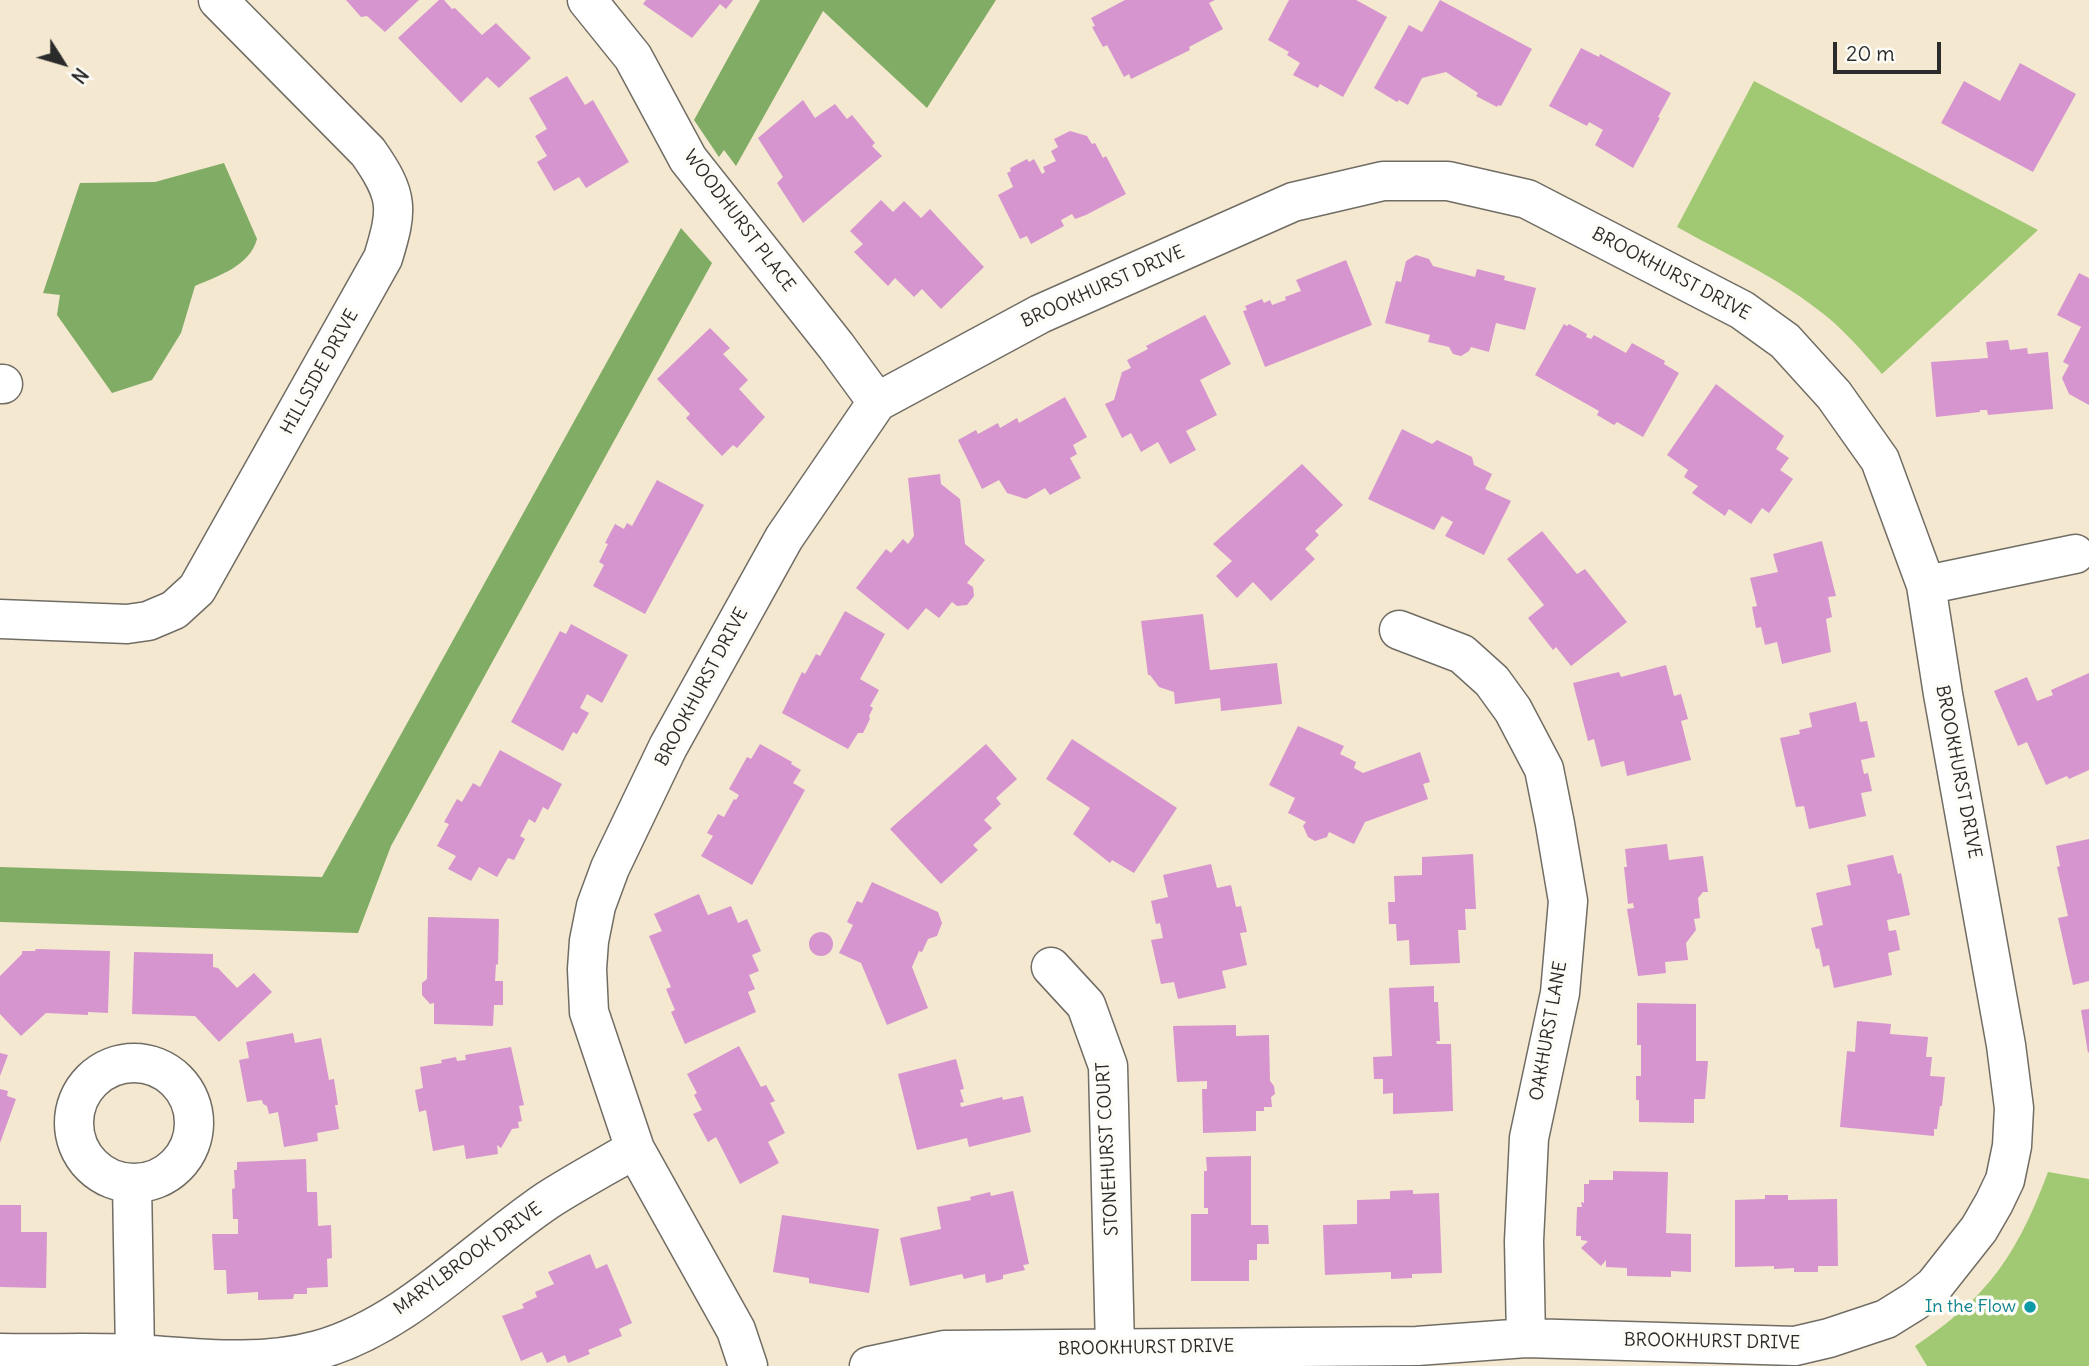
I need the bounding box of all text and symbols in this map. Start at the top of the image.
north arrow [28,28,98,98]
scale bar [1837,28,1946,72]
text: 20 m [1846,40,1895,67]
text: N [66,63,93,88]
street label: WOODHURST PLACE [679,146,799,296]
street label: BROOKHURST DRIVE [1588,223,1754,325]
street label: BROOKHURST DRIVE [1018,241,1188,333]
street label: HILLSIDE DRIVE [277,306,363,438]
street label: BROOKHURST DRIVE [651,604,753,770]
street label: BROOKHURST DRIVE [1931,683,1985,861]
street label: OAKHURST LANE [1526,960,1572,1102]
street label: STONEHURST COURT [1093,1061,1123,1237]
street label: MARYLBROOK DRIVE [390,1198,546,1320]
place label: In the Flow [1925,1296,2016,1318]
marker: In the Flow [2022,1299,2038,1315]
street label: BROOKHURST DRIVE [1624,1330,1800,1354]
street label: BROOKHURST DRIVE [1058,1336,1234,1360]

